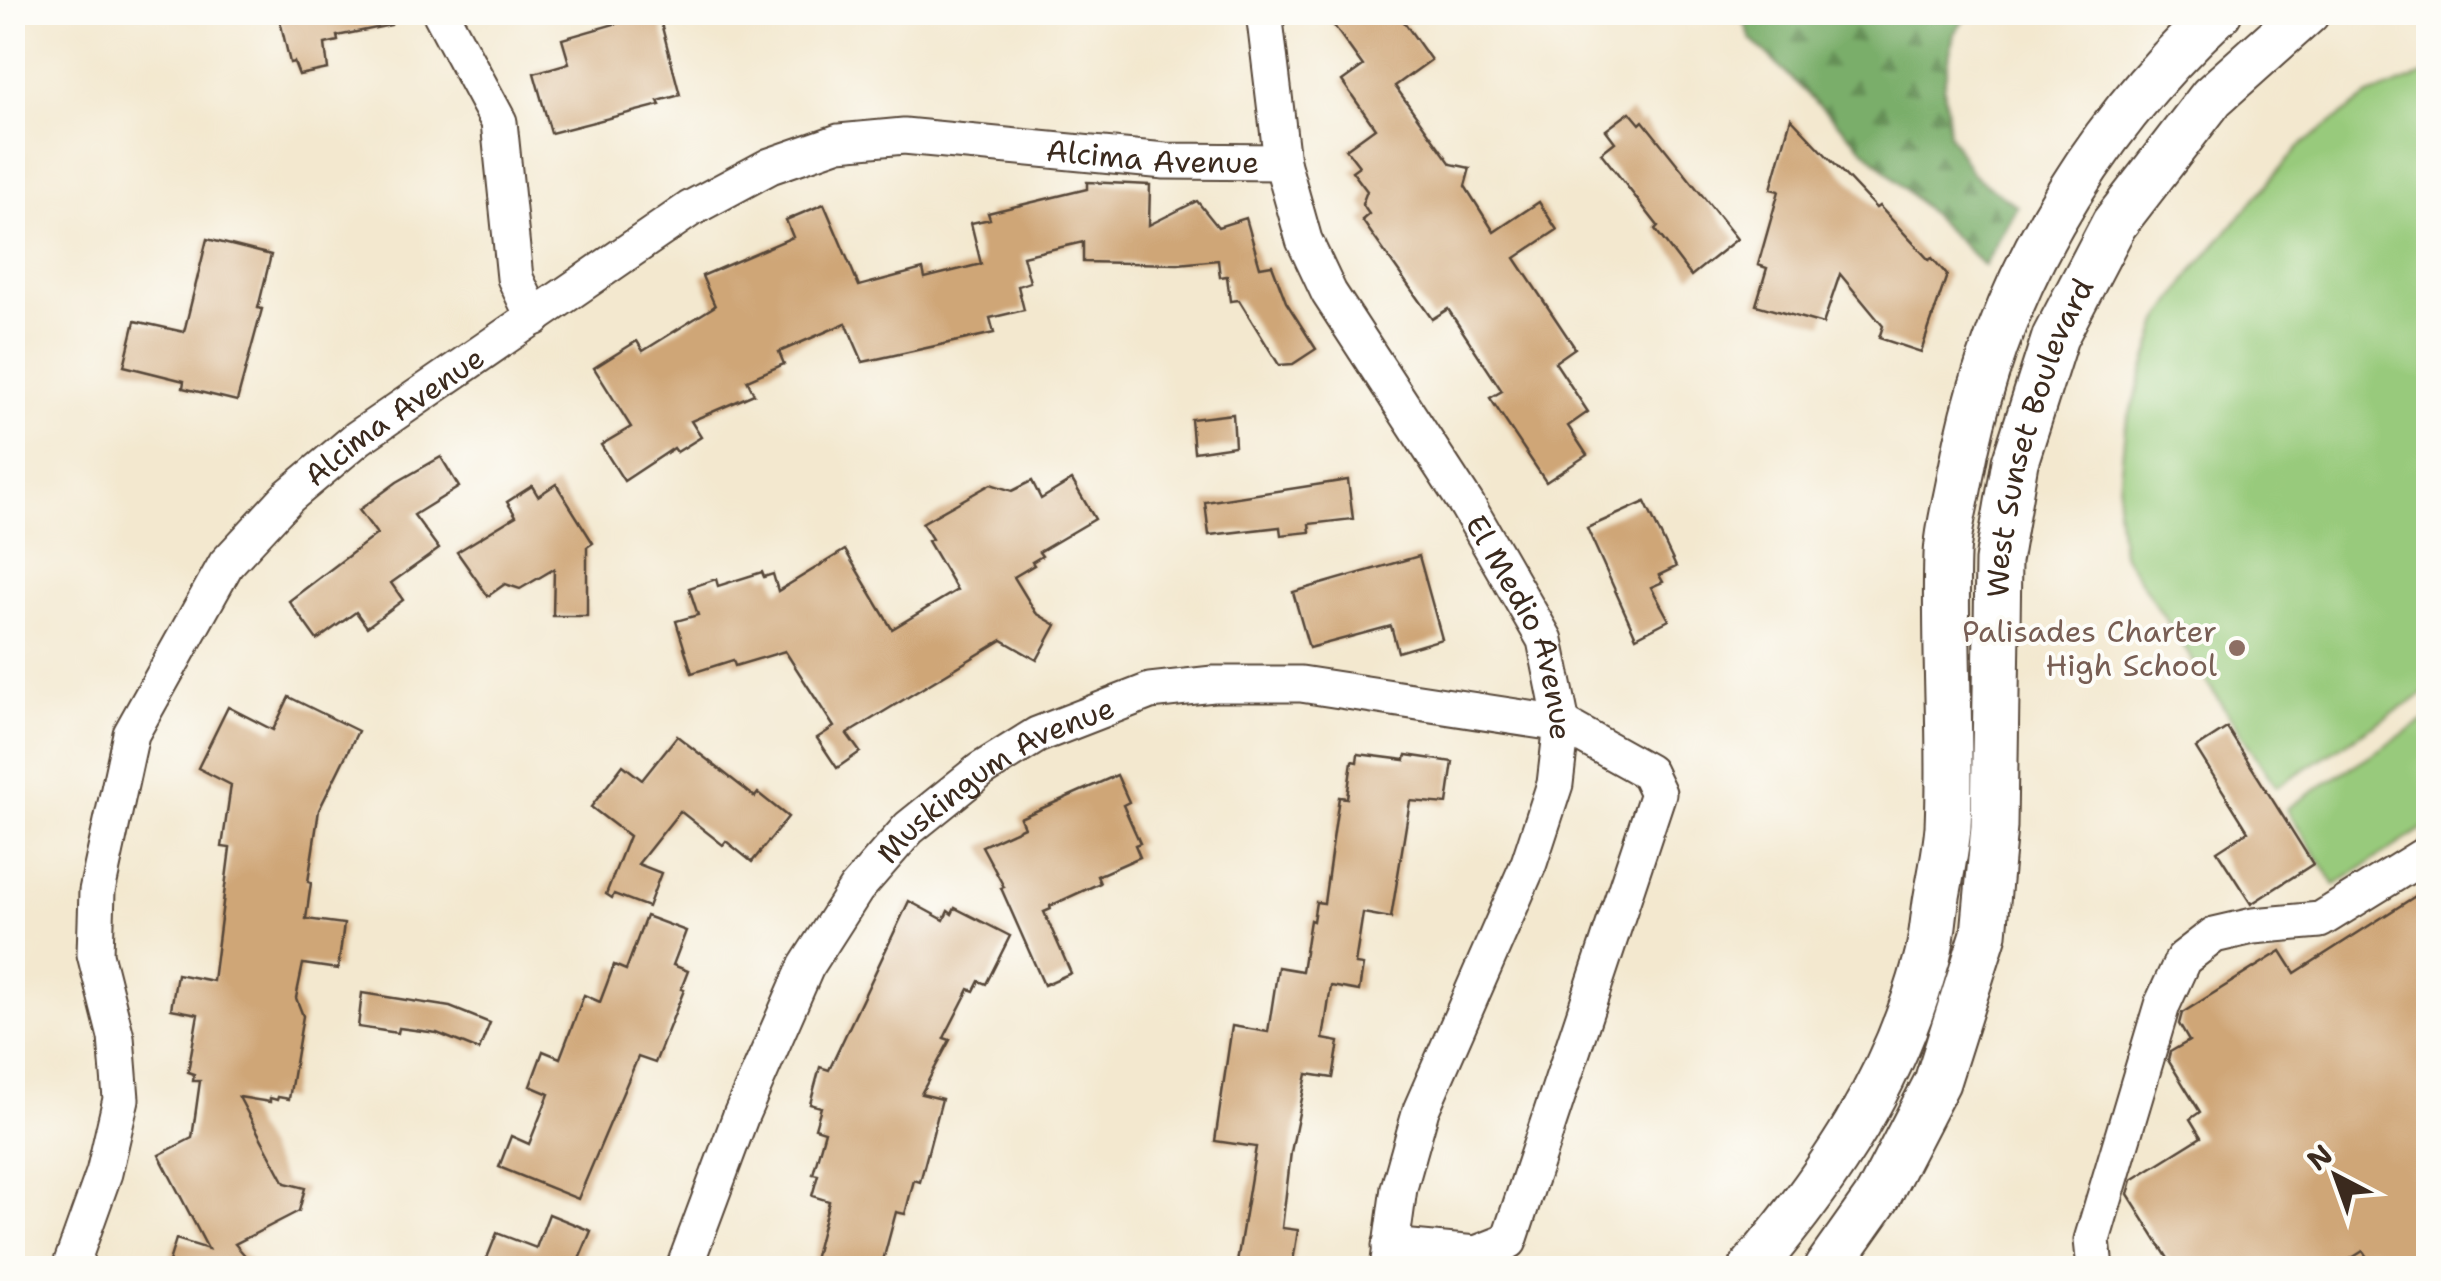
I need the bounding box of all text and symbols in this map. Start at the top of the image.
street label: Alcima Avenue [1044,129,1259,182]
street label: West Sunset Boulevard [1977,271,2103,598]
street label: Alcima Avenue [295,337,492,495]
street label: El Medio Avenue [1456,507,1582,743]
place label: Palisades Charter High School [1962,611,2217,686]
marker: Palisades Charter High School [2226,637,2248,659]
street label: Muskingum Avenue [867,686,1120,872]
north arrow [2286,1126,2386,1226]
text: N [2299,1136,2340,1179]

